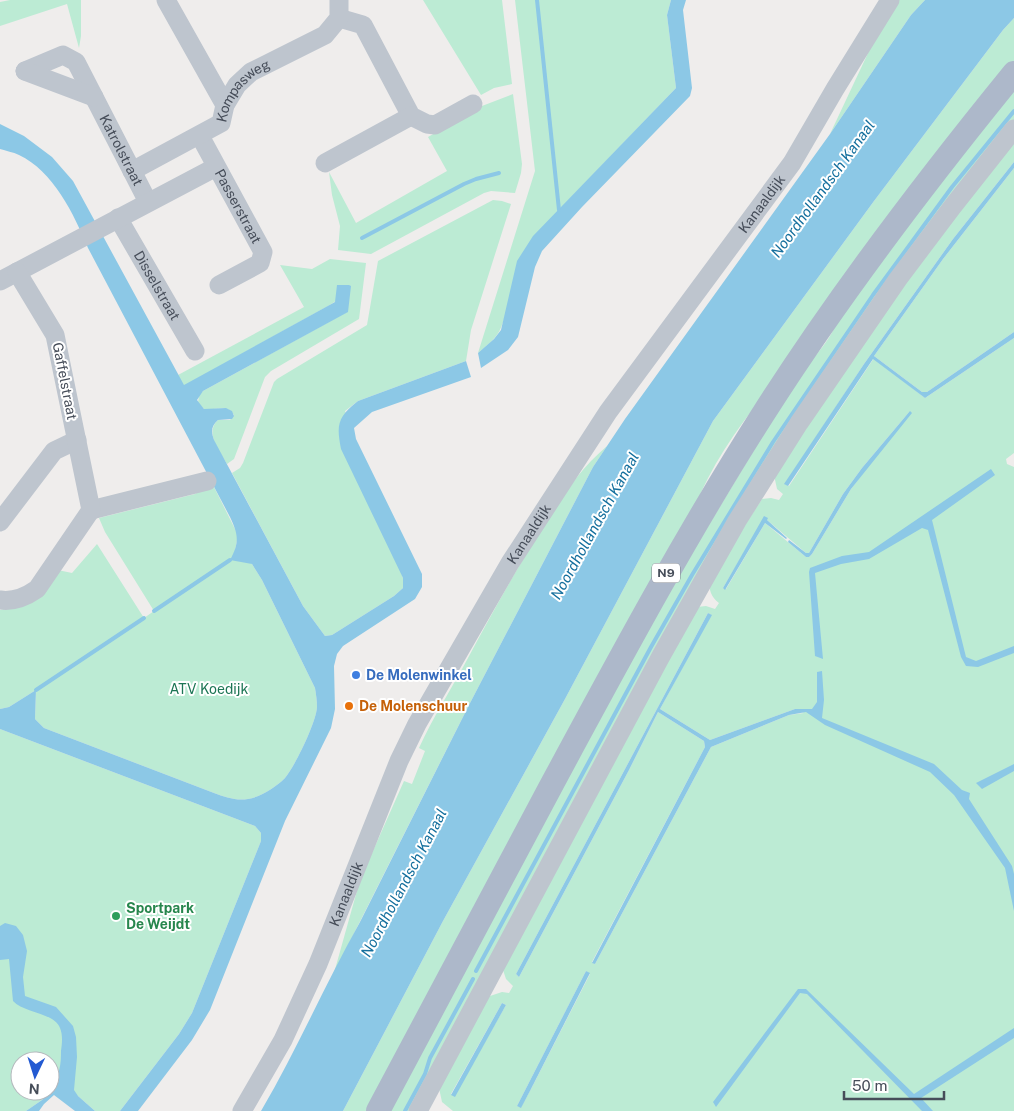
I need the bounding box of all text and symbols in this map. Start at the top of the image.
street label: Kompasweg [213,56,273,124]
street label: Katrolstraat [96,112,146,188]
water label: Noordhollandsch Kanaal [767,117,878,261]
street label: Passerstraat [212,166,265,246]
street label: Kanaaldijk [735,172,789,236]
street label: Disselstraat [131,248,183,323]
street label: Gaffelstraat [50,341,80,421]
water label: Noordhollandsch Kanaal [547,449,642,602]
street label: Kanaaldijk [504,501,554,567]
road number: N9 [652,564,680,582]
place label: De Molenwinkel [366,667,472,683]
marker: De Molenwinkel [350,669,362,681]
park label: ATV Koedijk [170,681,249,697]
place label: De Molenschuur [359,698,467,714]
marker: De Molenschuur [343,700,355,712]
water label: Noordhollandsch Kanaal [357,806,450,960]
street label: Kanaaldijk [326,859,366,929]
place label: Sportpark De Weijdt [126,900,194,932]
marker: Sportpark De Weijdt [110,910,122,922]
north arrow [10,1051,60,1101]
scale bar [844,1068,944,1100]
text: 50 m [852,1077,887,1094]
text: N [28,1081,40,1097]

